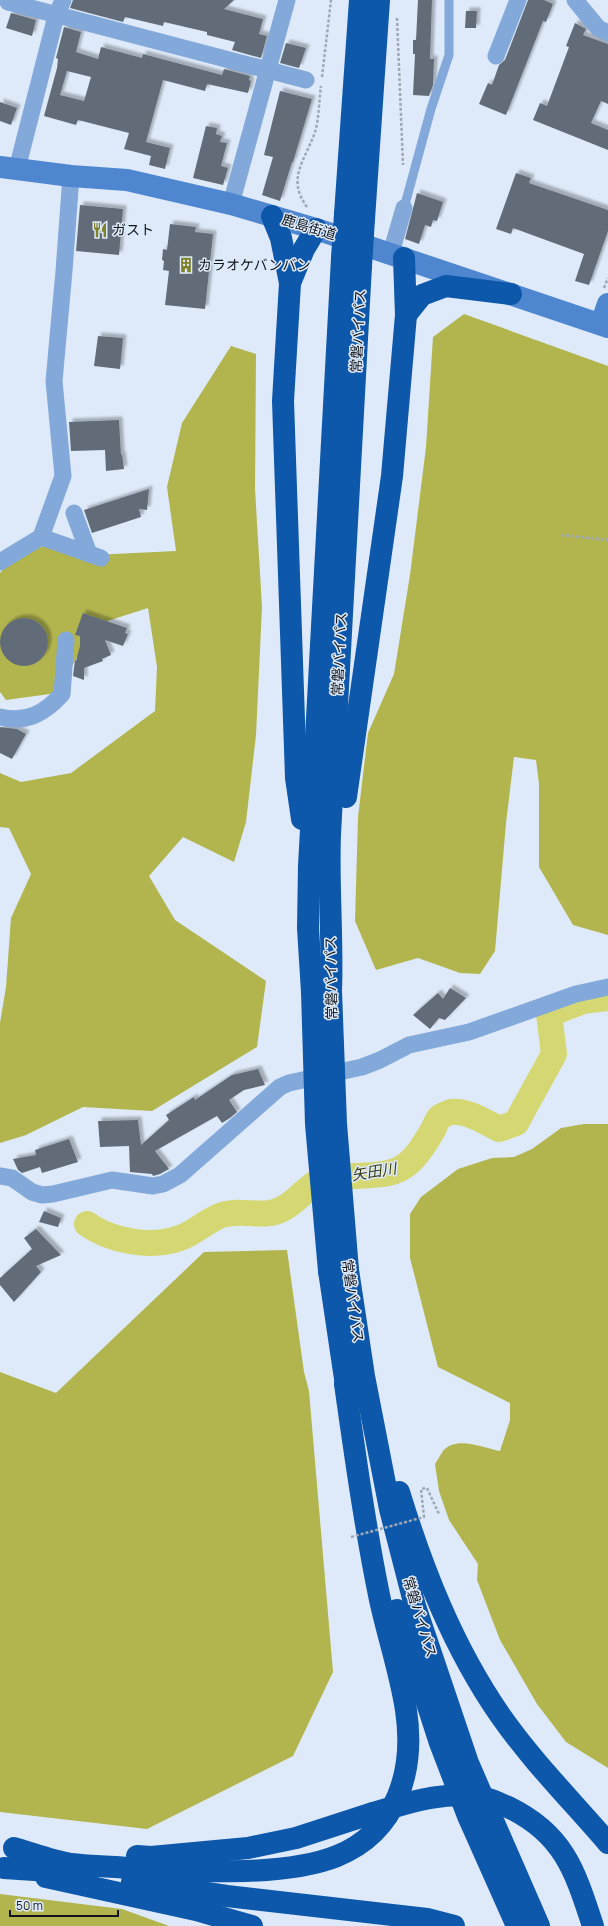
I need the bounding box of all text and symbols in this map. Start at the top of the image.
street label: 鹿島街道 [280,209,339,244]
place label: ガスト [112,220,154,239]
restaurant icon: ガスト [91,221,109,239]
place label: カラオケバンバン [198,255,311,274]
building icon: カラオケバンバン [177,256,195,274]
street label: 常磐バイパス [346,289,369,373]
street label: 常磐バイパス [327,612,350,696]
street label: 常磐バイパス [320,936,341,1020]
water label: 矢田川 [350,1157,400,1185]
street label: 常磐バイパス [338,1258,369,1344]
street label: 常磐バイパス [399,1574,442,1660]
scale bar [10,1892,118,1918]
text: 50 m [16,1897,43,1914]

